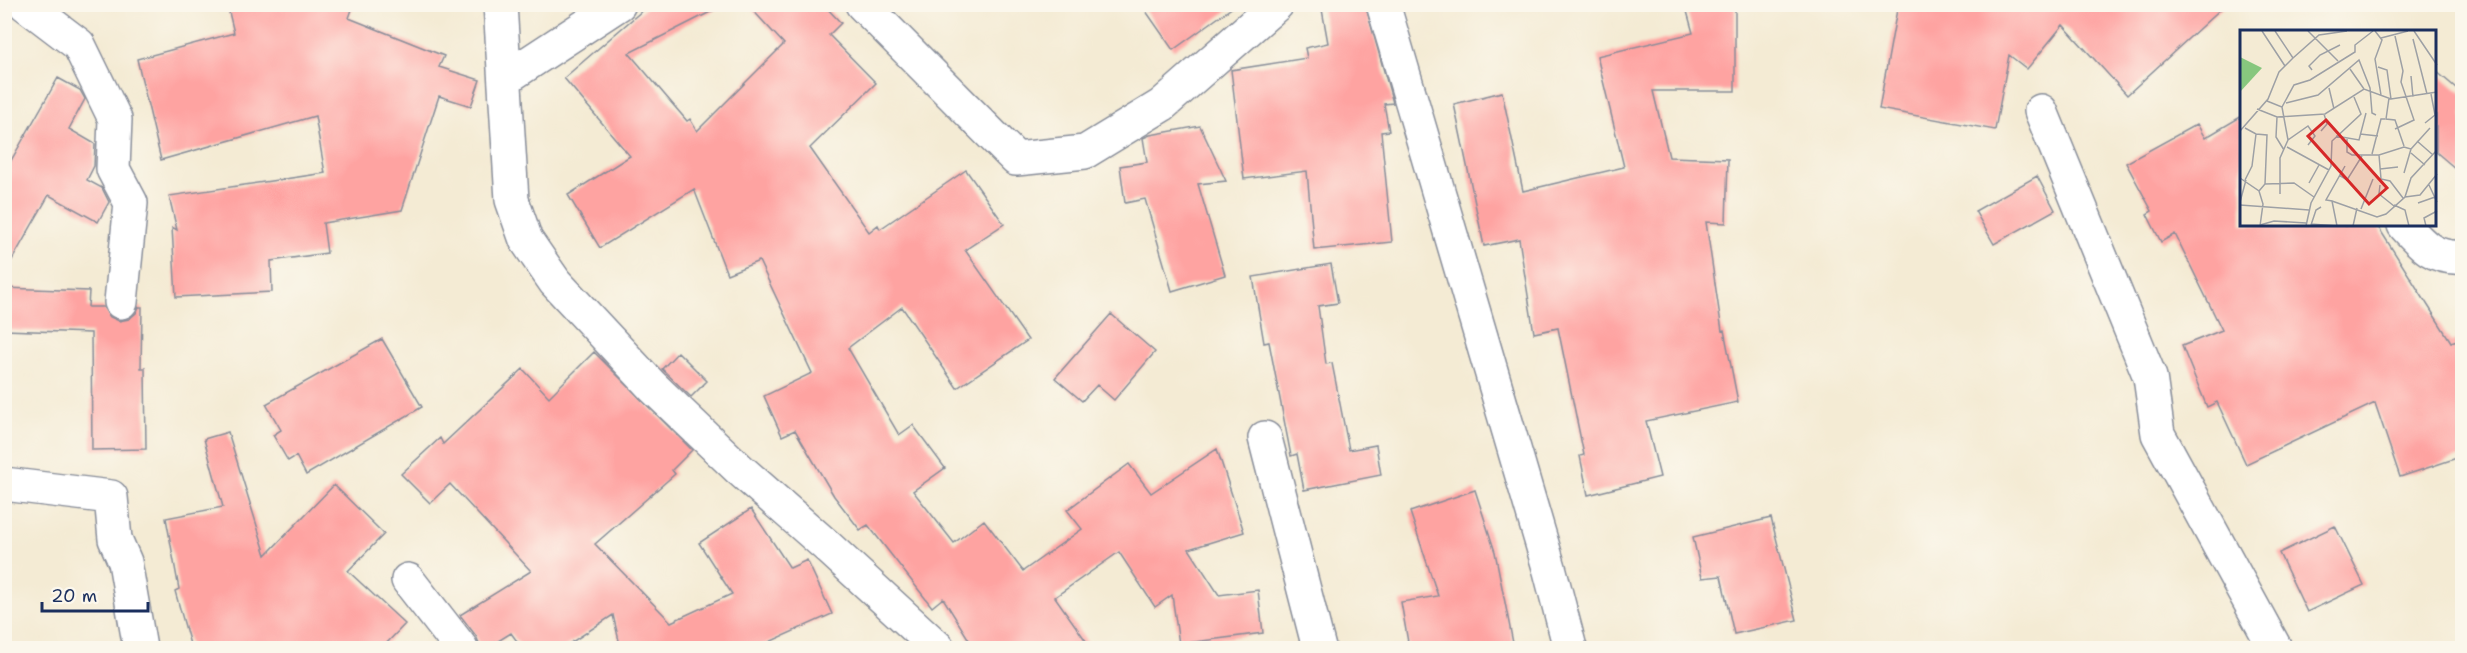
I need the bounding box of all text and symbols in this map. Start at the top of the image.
inset map [2240,30,2437,226]
scale bar [42,575,148,613]
text: 20 m [51,584,97,608]

